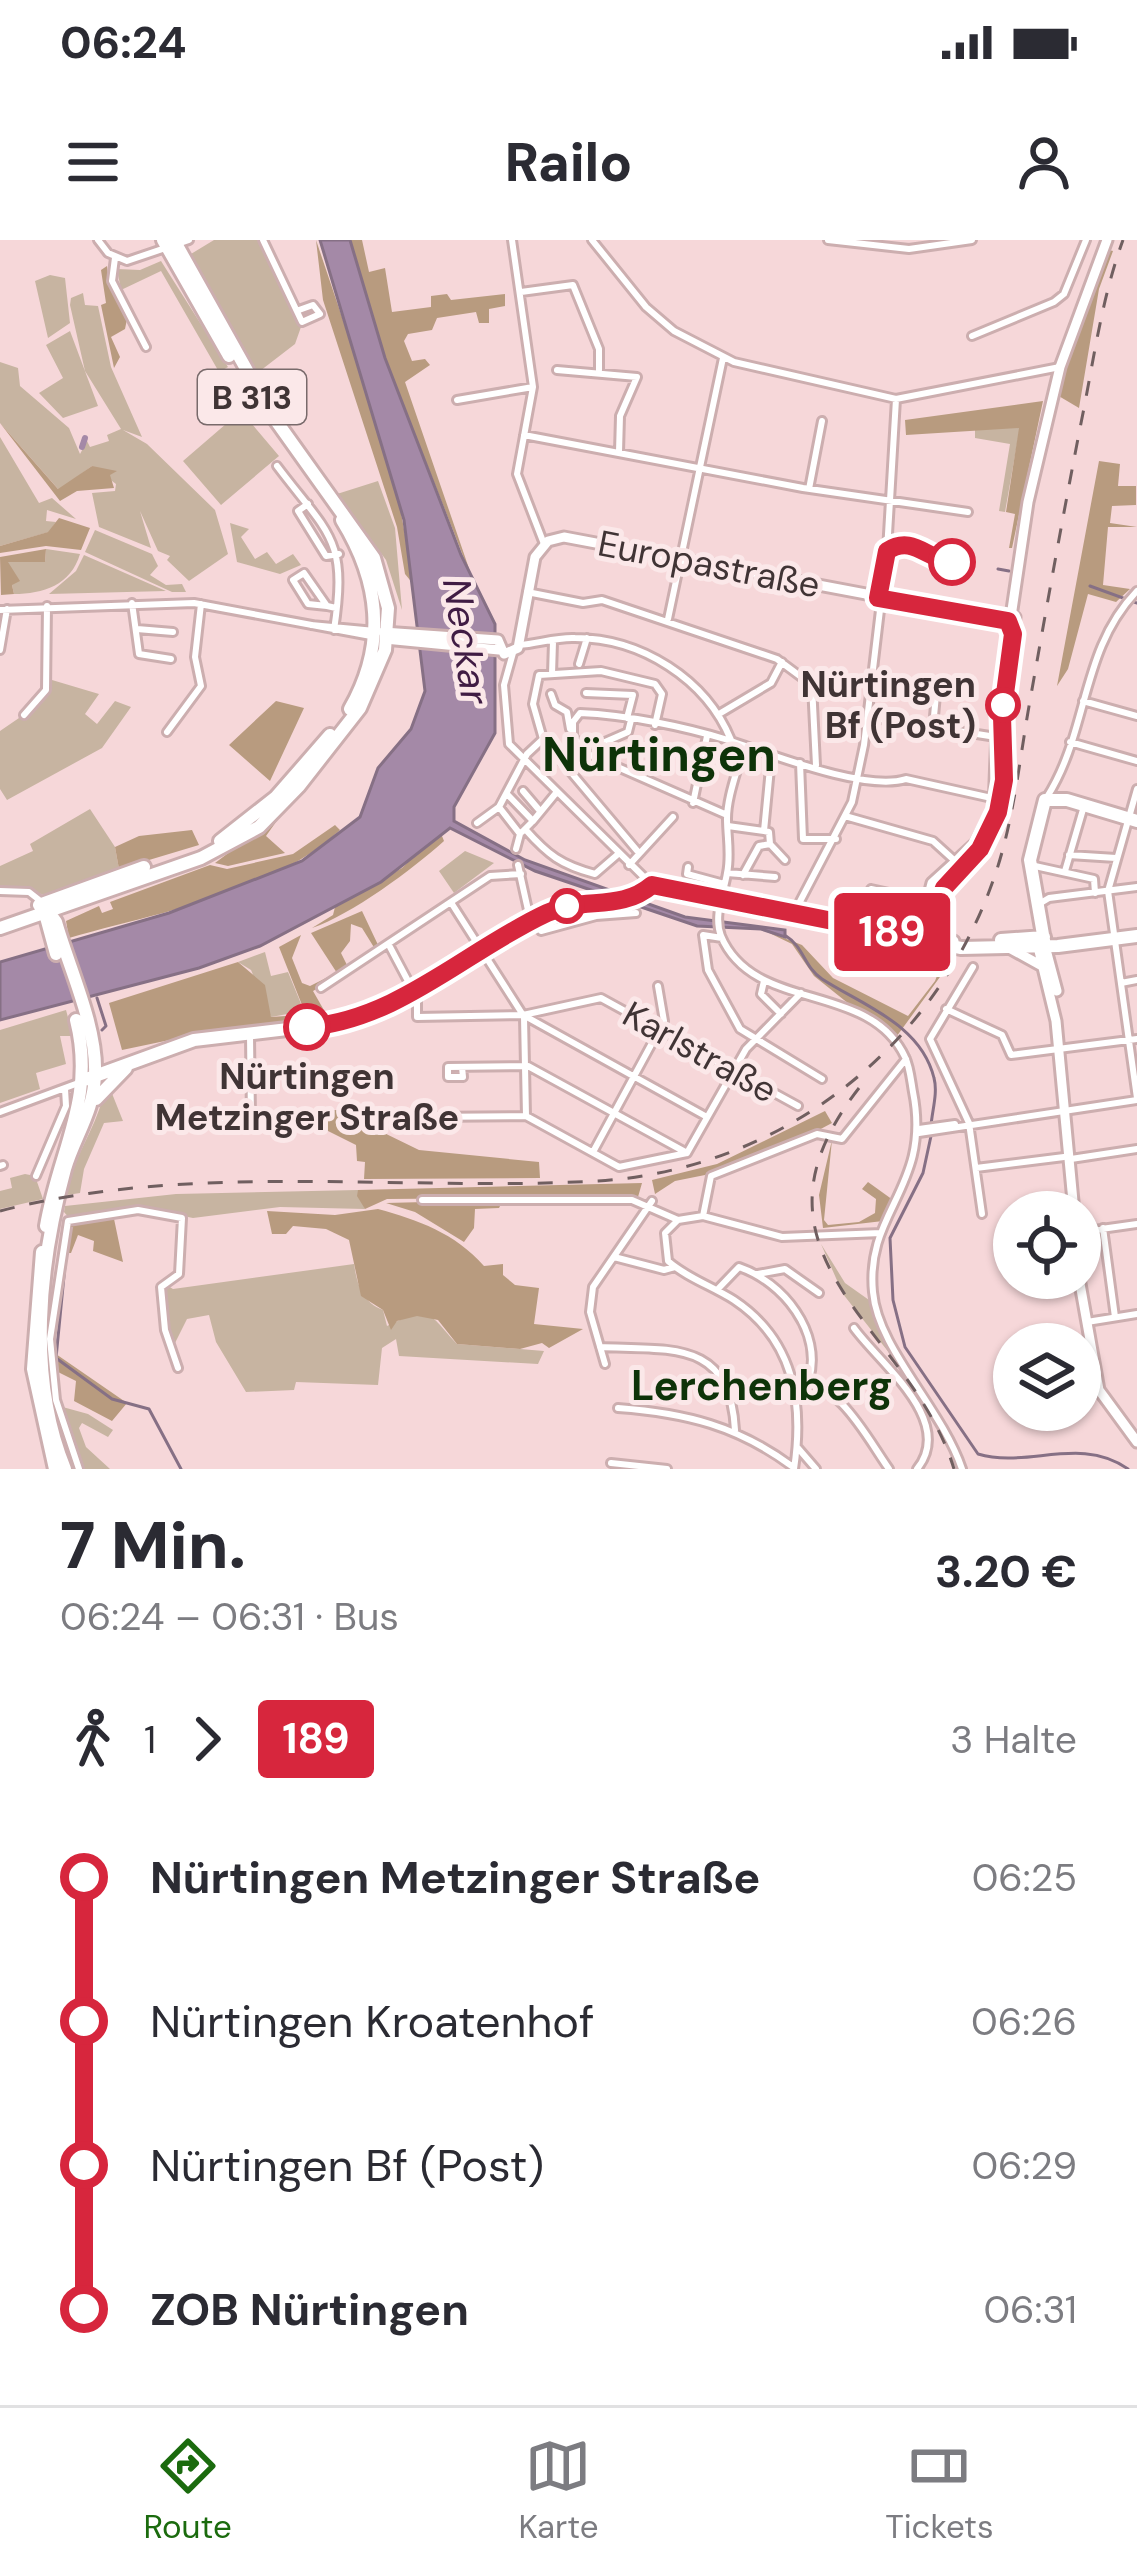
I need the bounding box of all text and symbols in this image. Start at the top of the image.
text: 06:24 [60,13,187,72]
text: Railo [505,127,632,198]
icon: menu [60,129,126,195]
icon: person [1011,129,1077,195]
road number: B 313 [198,370,306,424]
street label: Europastraße [594,519,824,609]
unlabelled marker [930,540,974,584]
water label: Neckar [431,574,501,709]
place label: Nürtingen Bf (Post) [801,661,976,749]
marker: Nürtingen Bf (Post) [987,689,1019,721]
district label: Nürtingen [542,723,776,786]
unlabelled marker [551,890,583,922]
line badge: 189 [823,893,961,971]
text: 189 [858,904,926,959]
street label: Karlstraße [615,990,785,1114]
marker: Nürtingen Metzinger Straße [285,1005,329,1049]
place label: Nürtingen Metzinger Straße [155,1053,459,1141]
map controls [993,1191,1101,1431]
button: locate [993,1191,1101,1299]
button: layers [993,1323,1101,1431]
district label: Lerchenberg [631,1358,893,1413]
text: 7 Min. [60,1503,246,1588]
text: 3.20 € [935,1542,1077,1601]
text: 06:24 – 06:31 · Bus [60,1591,399,1642]
icon: walk [60,1706,126,1772]
icon: forward [174,1706,240,1772]
text: 189 [282,1711,350,1766]
text: 1 [144,1714,156,1765]
text: 3 Halte [950,1714,1077,1765]
text: Nürtingen Metzinger Straße [150,1848,760,1907]
text: 06:25 [972,1852,1077,1903]
text: Nürtingen Kroatenhof [150,1992,594,2051]
text: 06:26 [971,1996,1077,2047]
text: Nürtingen Bf (Post) [150,2136,544,2195]
text: 06:29 [971,2140,1077,2191]
text: ZOB Nürtingen [150,2280,469,2339]
text: 06:31 [983,2284,1077,2335]
tab: Route [143,2433,232,2548]
tab: Karte [518,2433,598,2548]
tab: Tickets [885,2433,994,2548]

